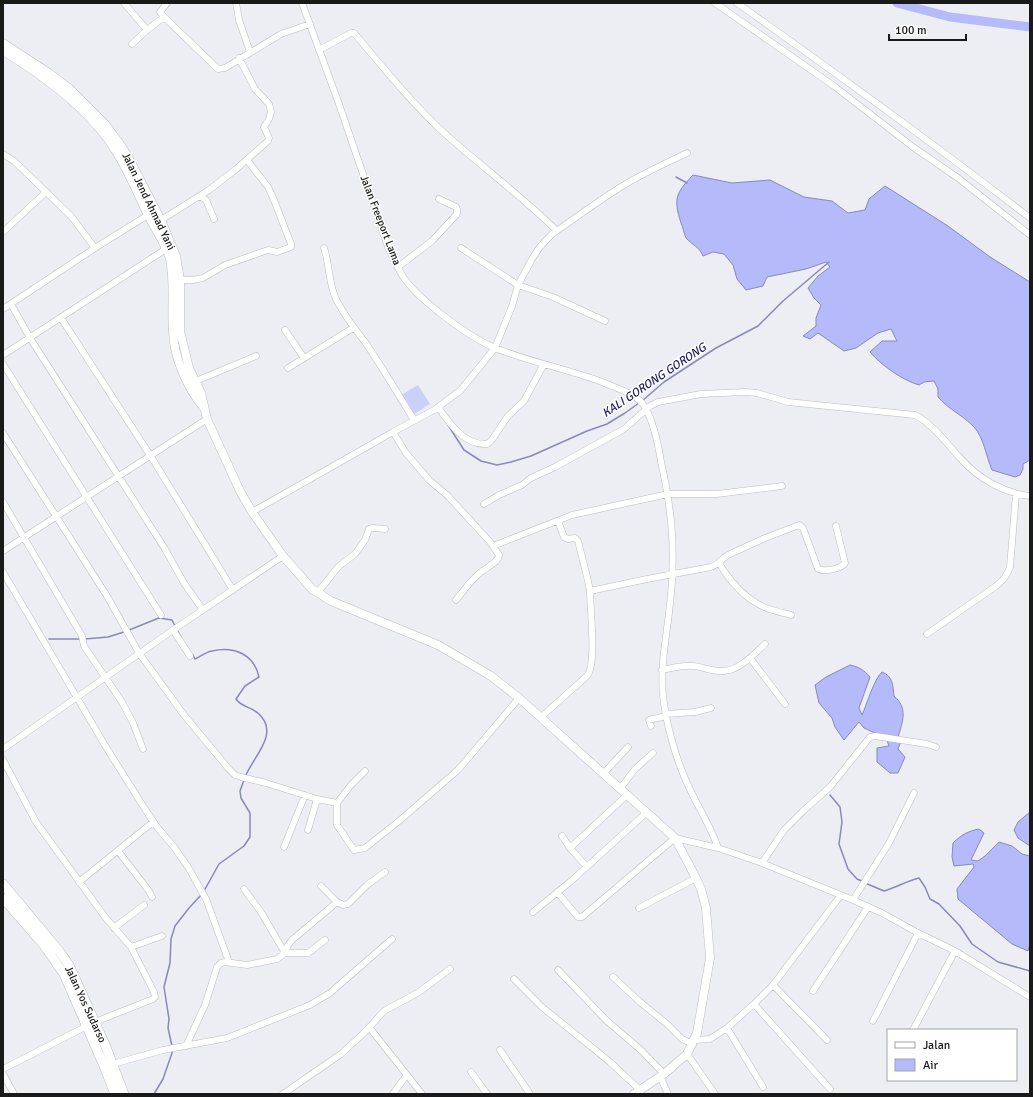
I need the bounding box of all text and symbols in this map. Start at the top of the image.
scale bar [889,16,966,42]
text: 100 m [895,23,927,38]
street label: Jalan Jend Ahmad Yani [119,150,178,252]
street label: Jalan Freeport Lama [357,173,404,267]
water label: KALI GORONG GORONG [599,339,710,421]
street label: Jalan Yos Sudarso [62,964,109,1045]
legend [887,1029,1017,1081]
text: Jalan [923,1038,950,1053]
text: Air [923,1058,939,1073]

